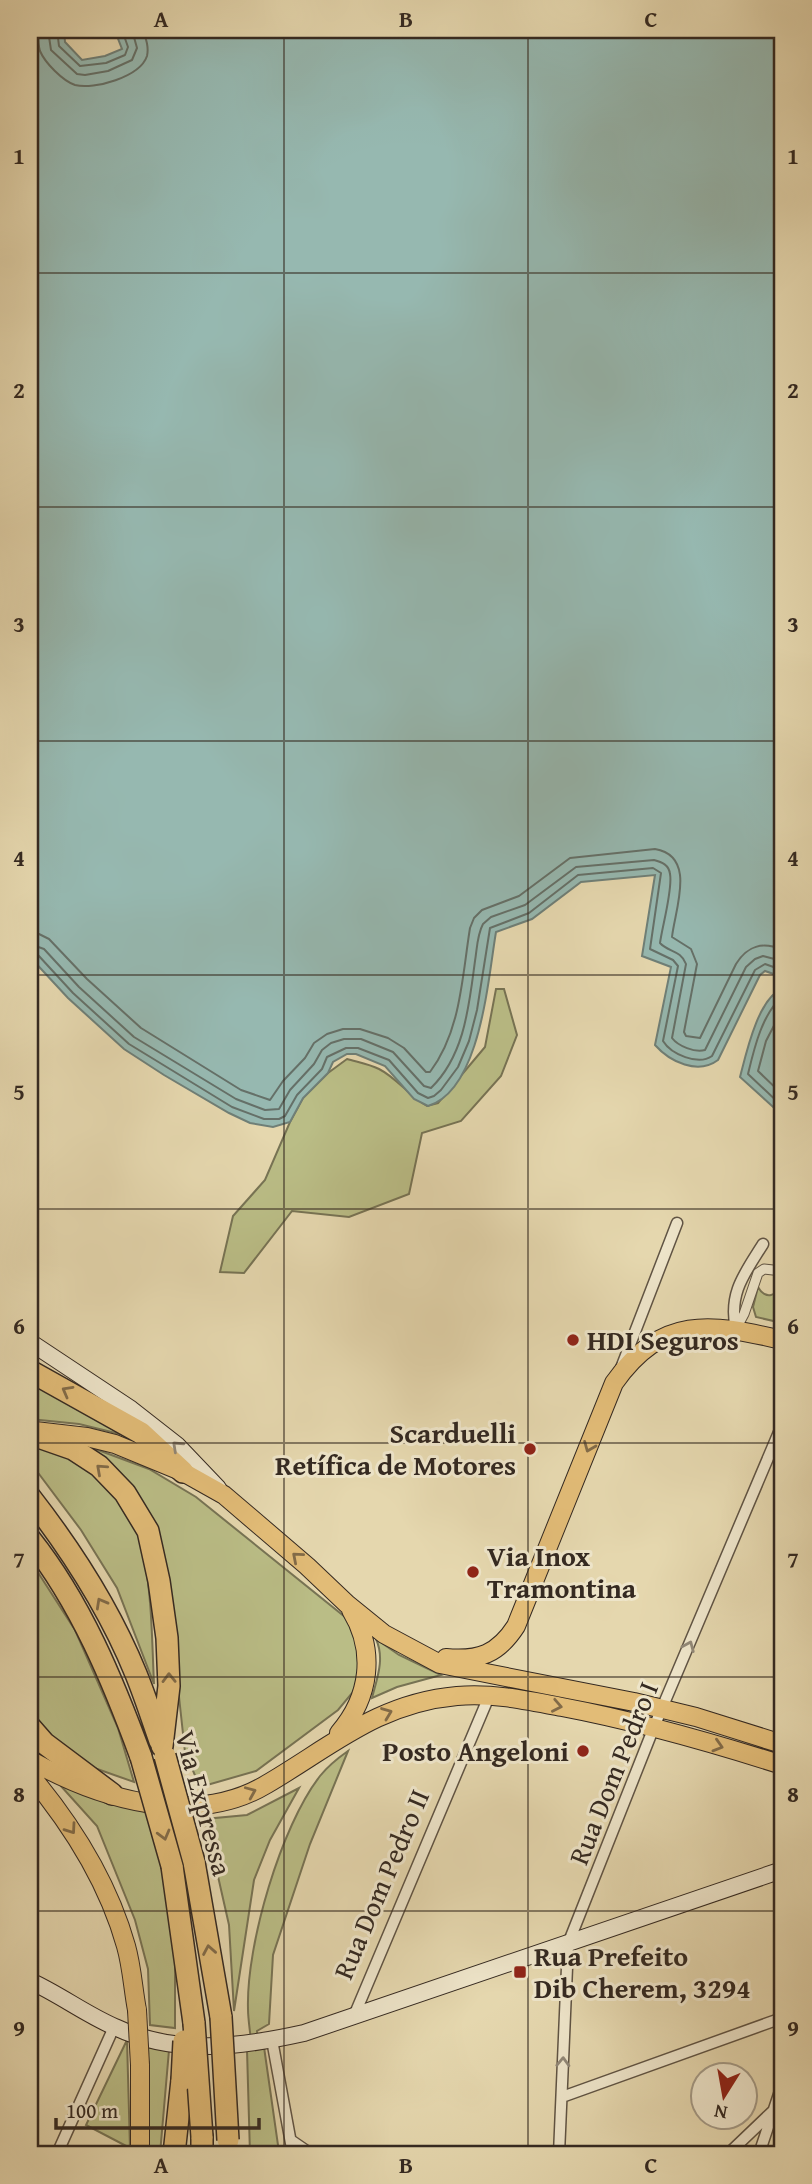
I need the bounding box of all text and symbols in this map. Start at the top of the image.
text: A [154,2,169,35]
text: B [399,2,413,35]
text: C [644,2,658,35]
text: 1 [13,139,25,172]
text: 1 [787,139,799,172]
text: 2 [13,373,25,406]
text: 2 [787,373,799,406]
text: 3 [13,607,25,640]
text: 3 [787,607,799,640]
text: 4 [13,841,25,874]
text: 4 [787,841,799,874]
text: 5 [13,1075,25,1108]
text: 5 [787,1075,799,1108]
text: 6 [13,1309,25,1342]
text: 6 [787,1309,799,1342]
place label: HDI Seguros [587,1319,739,1360]
marker: HDI Seguros [565,1332,581,1348]
one-way arrow [62,1386,75,1399]
place label: Scarduelli Retífica de Motores [275,1412,516,1485]
one-way arrow [584,1440,598,1452]
marker: Scarduelli Retífica de Motores [522,1441,538,1457]
one-way arrow [172,1442,185,1455]
one-way arrow [96,1465,109,1477]
place label: Via Inox Tramontina [487,1535,637,1608]
text: 7 [13,1543,25,1576]
text: 7 [787,1543,799,1576]
one-way arrow [292,1553,305,1566]
marker: Via Inox Tramontina [465,1564,481,1580]
one-way arrow [96,1598,109,1610]
one-way arrow [681,1640,695,1652]
one-way arrow [161,1673,176,1684]
street label: Rua Dom Pedro I [557,1675,668,1871]
one-way arrow [551,1698,563,1713]
one-way arrow [380,1708,392,1722]
street label: Via Expressa [165,1726,244,1881]
place label: Posto Angeloni [382,1730,569,1771]
one-way arrow [712,1737,724,1752]
marker: Posto Angeloni [575,1743,591,1759]
text: 8 [13,1777,25,1810]
text: 8 [787,1777,799,1810]
street label: Rua Dom Pedro II [322,1782,439,1985]
one-way arrow [243,1786,256,1800]
one-way arrow [63,1821,75,1834]
one-way arrow [155,1829,170,1841]
place label: Rua Prefeito Dib Cherem, 3294 [534,1935,751,2008]
one-way arrow [202,1944,217,1956]
marker: Rua Prefeito Dib Cherem, 3294 [512,1964,528,1980]
text: 9 [13,2011,25,2044]
text: 9 [787,2011,799,2044]
one-way arrow [555,2056,570,2067]
north arrow [690,2062,760,2132]
scale bar [56,2086,259,2130]
text: 100 m [66,2095,118,2126]
text: N [712,2098,730,2128]
text: A [154,2148,169,2181]
text: B [399,2148,413,2181]
text: C [644,2148,658,2181]

